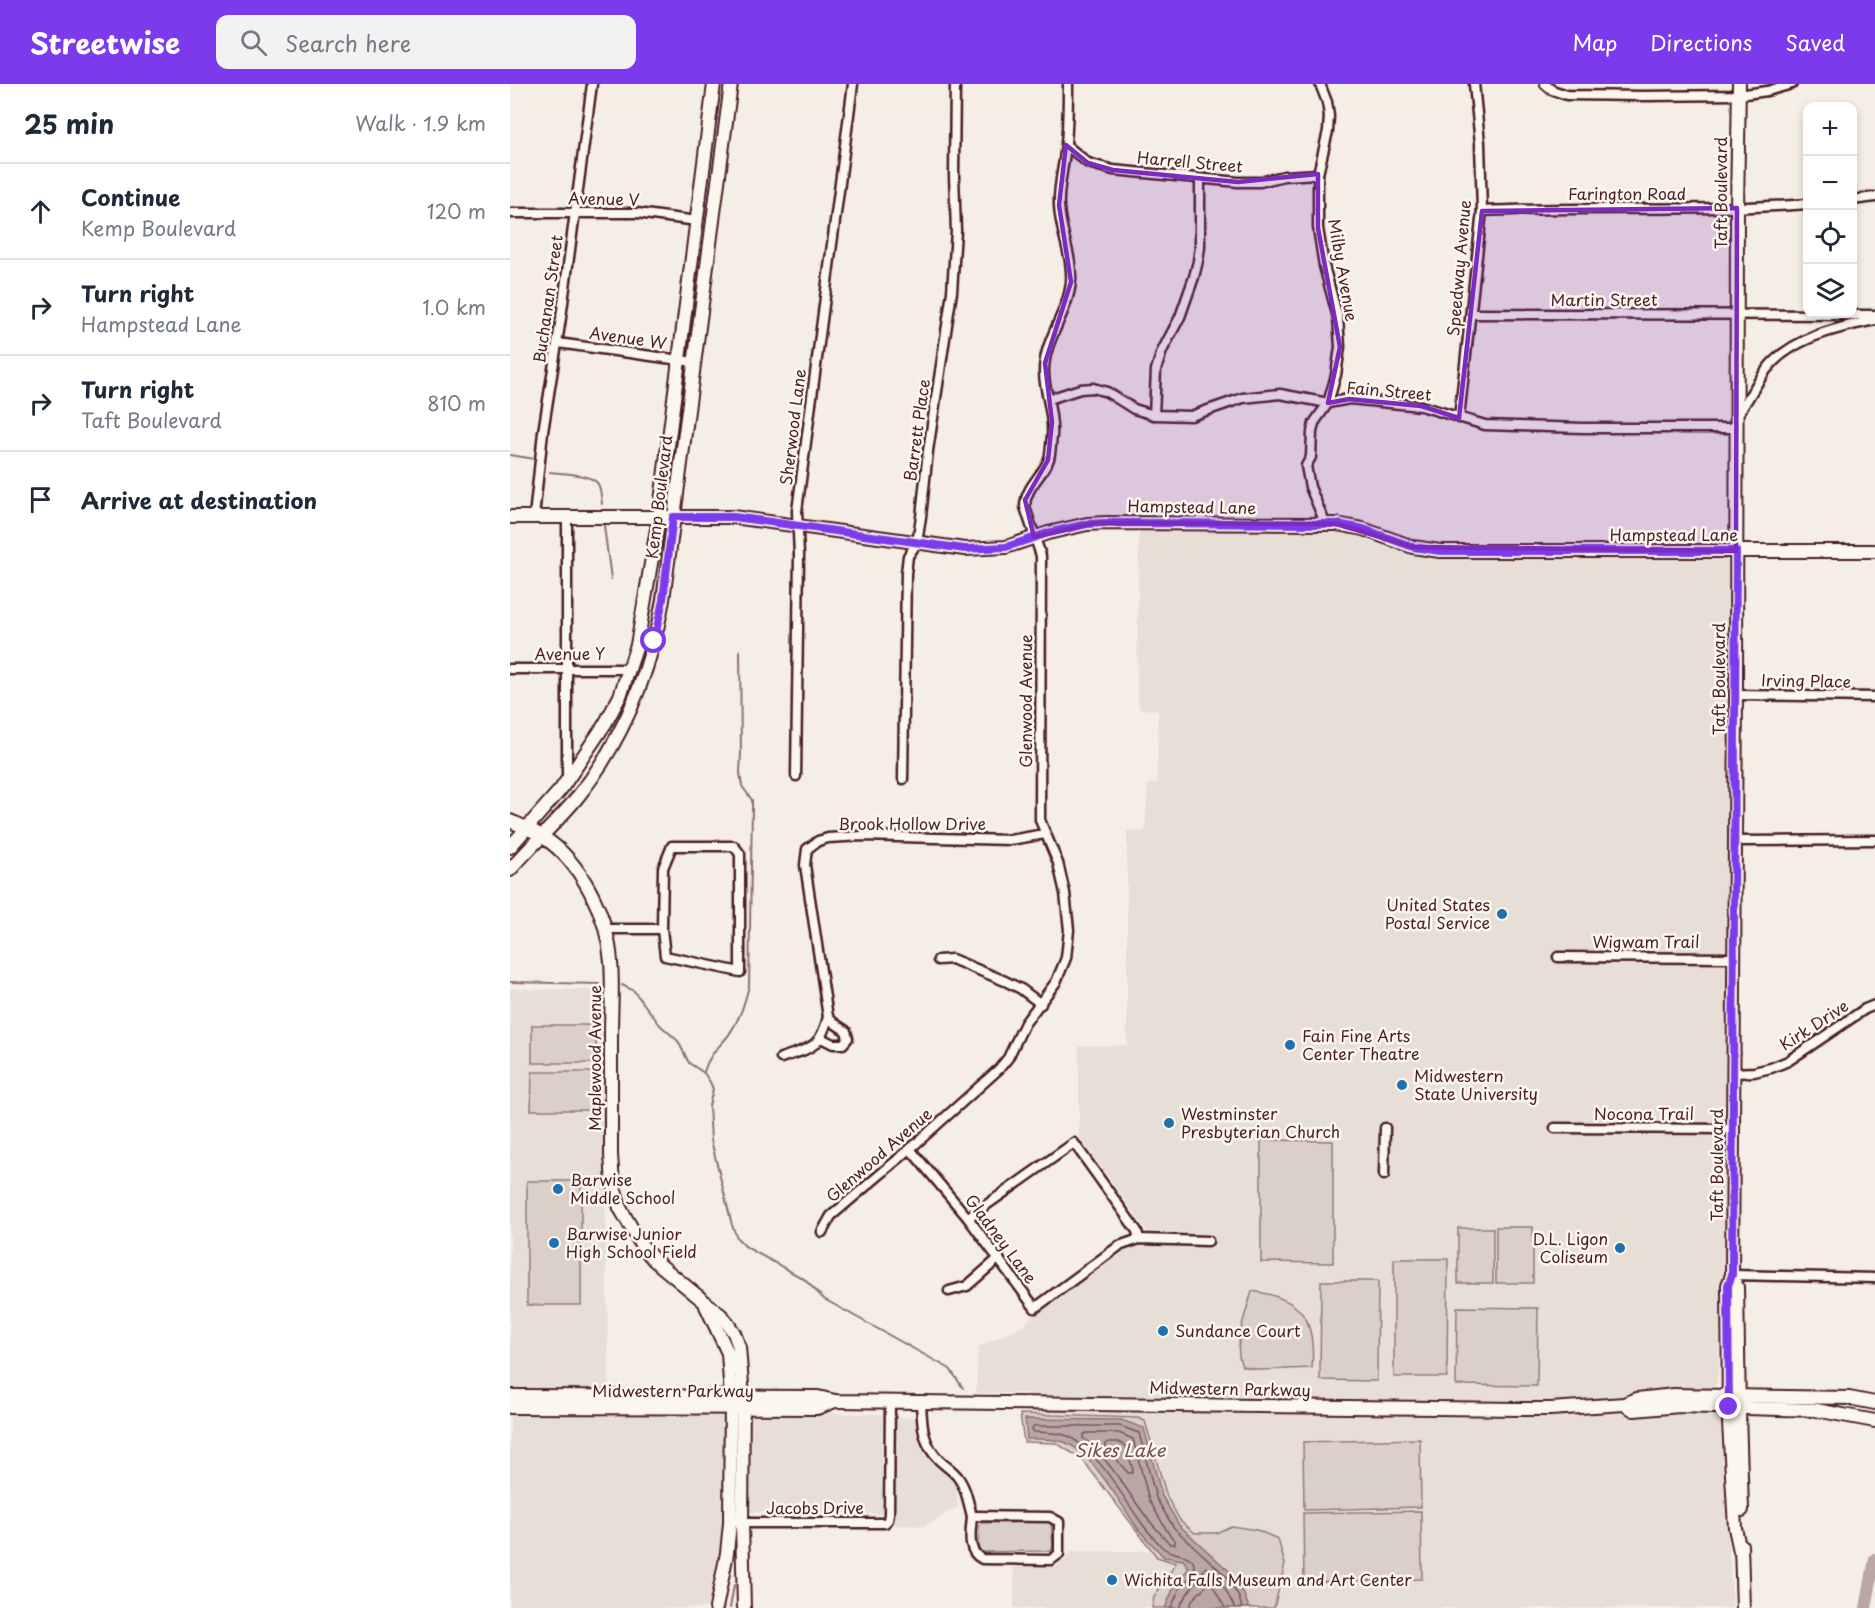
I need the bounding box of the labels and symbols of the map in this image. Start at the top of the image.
street label: Taft Boulevard [1708,137,1732,249]
street label: Harrell Street [1136,144,1244,178]
street label: Farington Road [1568,181,1686,205]
street label: Avenue V [568,185,640,211]
street label: Speedway Avenue [1440,199,1476,337]
street label: Milby Avenue [1323,217,1365,323]
street label: Buchanan Street [526,233,568,365]
street label: Martin Street [1551,287,1658,311]
street label: Avenue W [588,320,668,354]
street label: Sherwood Lane [773,367,811,486]
street label: Fain Street [1346,374,1433,406]
street label: Barrett Place [897,377,935,483]
street label: Kemp Boulevard [639,434,678,560]
street label: Hampstead Lane [1127,493,1257,519]
street label: Hampstead Lane [1610,522,1738,546]
street label: Taft Boulevard [1706,623,1730,735]
route start [640,627,666,653]
street label: Glenwood Avenue [1013,634,1037,768]
street label: Avenue Y [535,641,605,665]
street label: Irving Place [1761,667,1851,693]
street label: Brook Hollow Drive [838,811,986,835]
place label: United States Postal Service [1385,892,1490,934]
marker: United States Postal Service [1495,907,1509,921]
street label: Wigwam Trail [1592,929,1700,953]
street label: Maplewood Avenue [582,985,606,1131]
street label: Kirk Drive [1774,993,1853,1055]
place label: Fain Fine Arts Center Theatre [1302,1023,1420,1065]
marker: Fain Fine Arts Center Theatre [1283,1038,1297,1052]
place label: Midwestern State University [1414,1063,1538,1105]
marker: Midwestern State University [1395,1078,1409,1092]
street label: Glenwood Avenue [820,1101,937,1207]
place label: Westminster Presbyterian Church [1181,1101,1340,1143]
street label: Nocona Trail [1594,1101,1694,1125]
street label: Taft Boulevard [1704,1109,1728,1221]
marker: Westminster Presbyterian Church [1162,1116,1176,1130]
place label: Barwise Middle School [570,1167,675,1209]
marker: Barwise Middle School [551,1182,565,1196]
street label: Gladney Lane [960,1189,1043,1288]
place label: Barwise Junior High School Field [566,1221,697,1263]
place label: D.L. Ligon Coliseum [1533,1226,1608,1268]
marker: Barwise Junior High School Field [547,1236,561,1250]
marker: D.L. Ligon Coliseum [1613,1241,1627,1255]
place label: Sundance Court [1175,1318,1301,1342]
marker: Sundance Court [1156,1324,1170,1338]
street label: Midwestern Parkway [1149,1375,1311,1401]
street label: Midwestern Parkway [592,1378,754,1402]
route end [1715,1393,1741,1419]
water label: Sikes Lake [1075,1436,1167,1463]
street label: Jacobs Drive [766,1495,864,1519]
place label: Wichita Falls Museum and Art Center [1124,1567,1412,1591]
marker: Wichita Falls Museum and Art Center [1105,1573,1119,1587]

